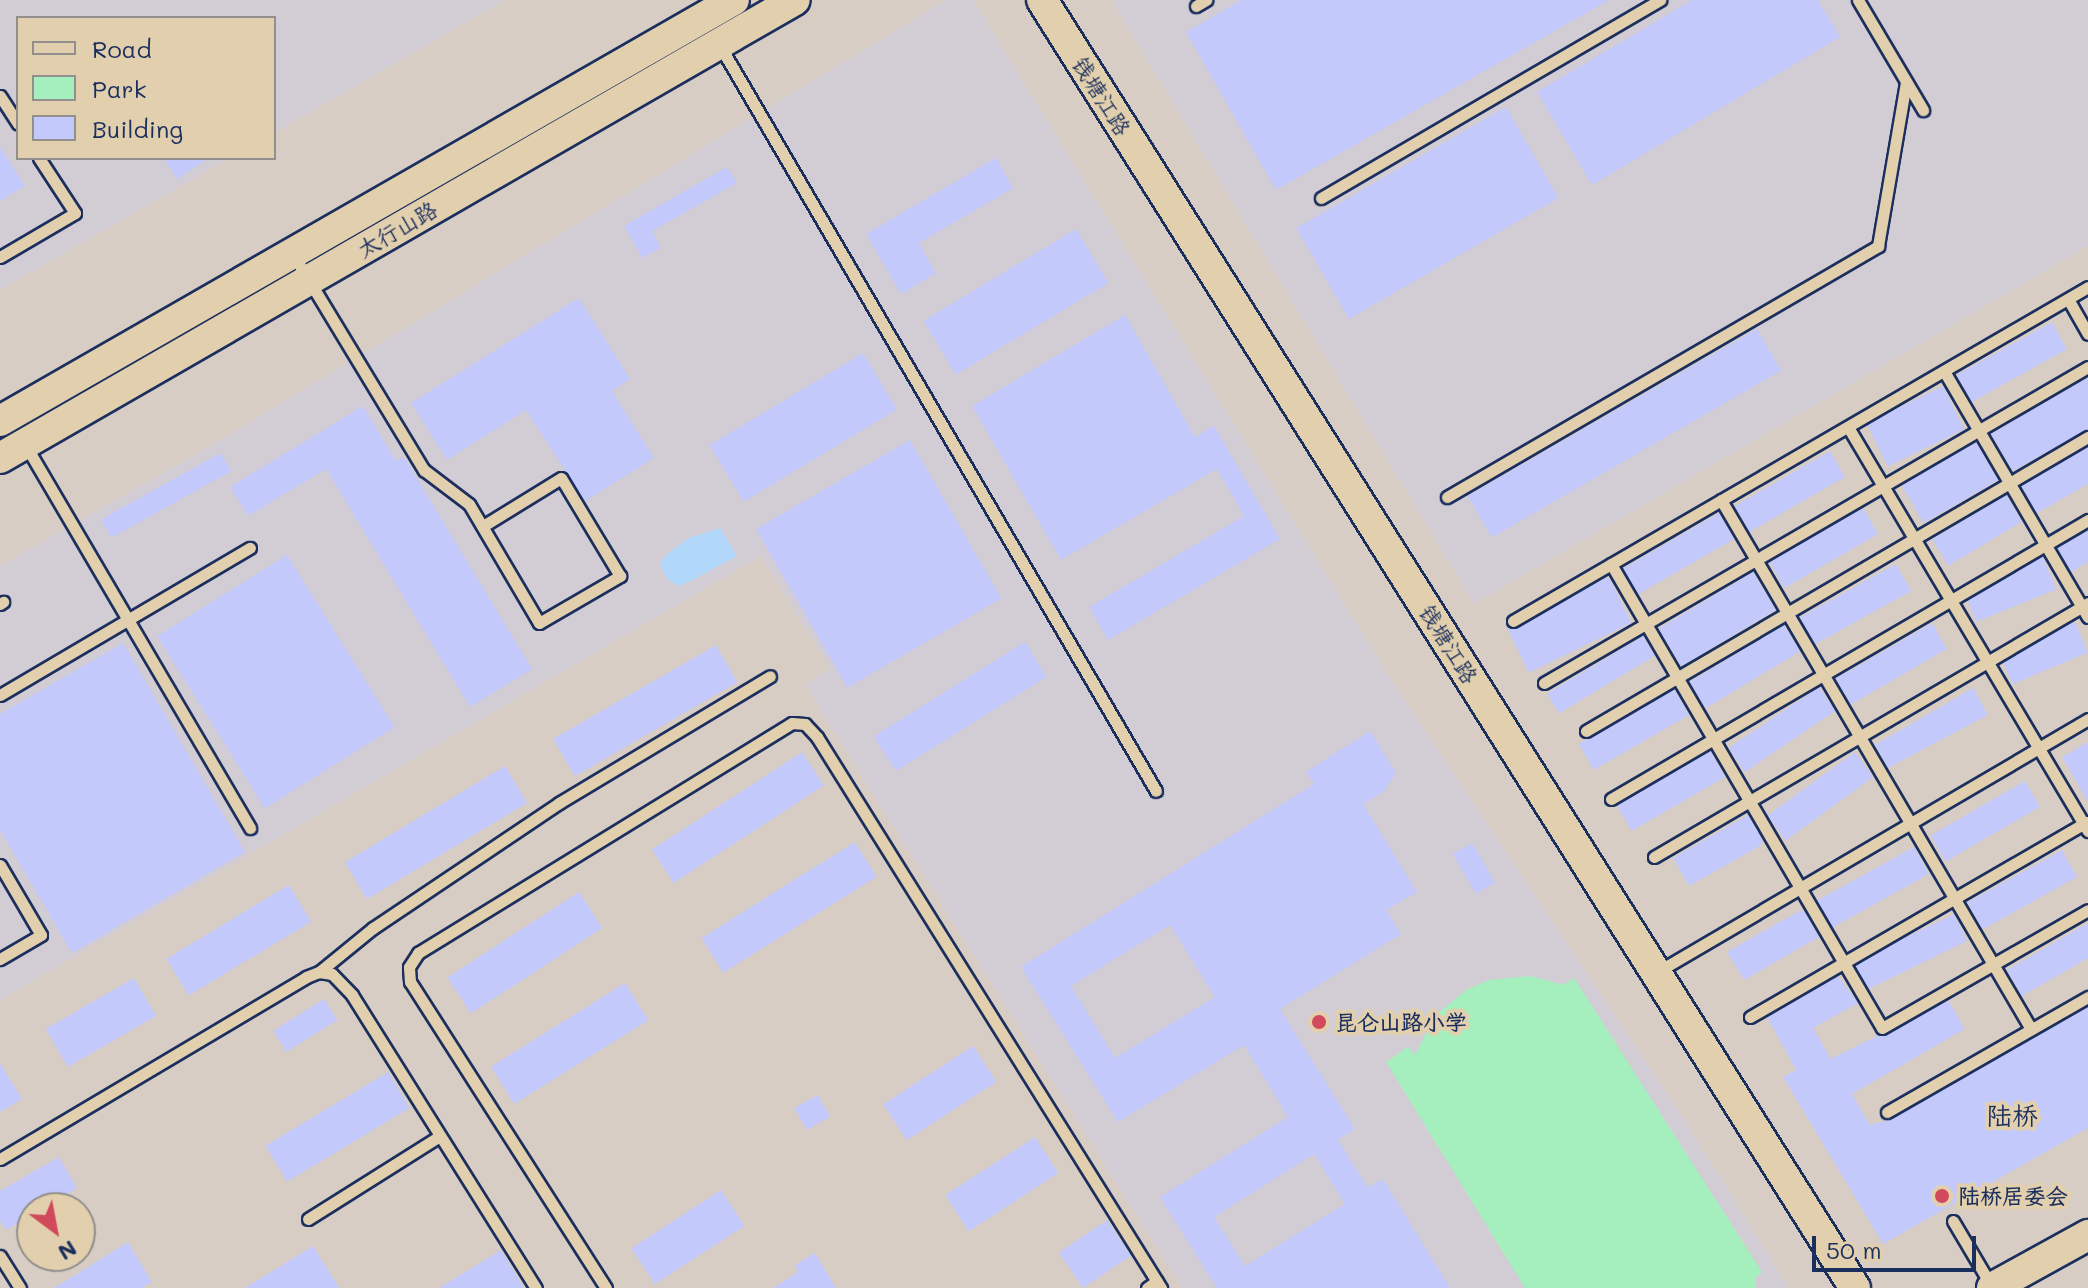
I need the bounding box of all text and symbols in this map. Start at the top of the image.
legend [16,16,276,160]
text: Road [92,33,152,64]
street label: 钱塘江路 [1067,52,1137,140]
text: Park [92,73,146,104]
text: Building [92,113,183,144]
street label: 太行山路 [352,196,442,262]
street label: 钱塘江路 [1414,600,1484,688]
place label: 昆仑山路小学 [1335,1009,1467,1035]
marker: 昆仑山路小学 [1310,1013,1328,1031]
district label: 陆桥 [1986,1100,2038,1132]
place label: 陆桥居委会 [1958,1183,2068,1209]
marker: 陆桥居委会 [1933,1187,1951,1205]
north arrow [16,1192,96,1272]
scale bar [1816,1220,1980,1270]
text: N [53,1234,83,1268]
text: 50 m [1826,1234,1882,1265]

